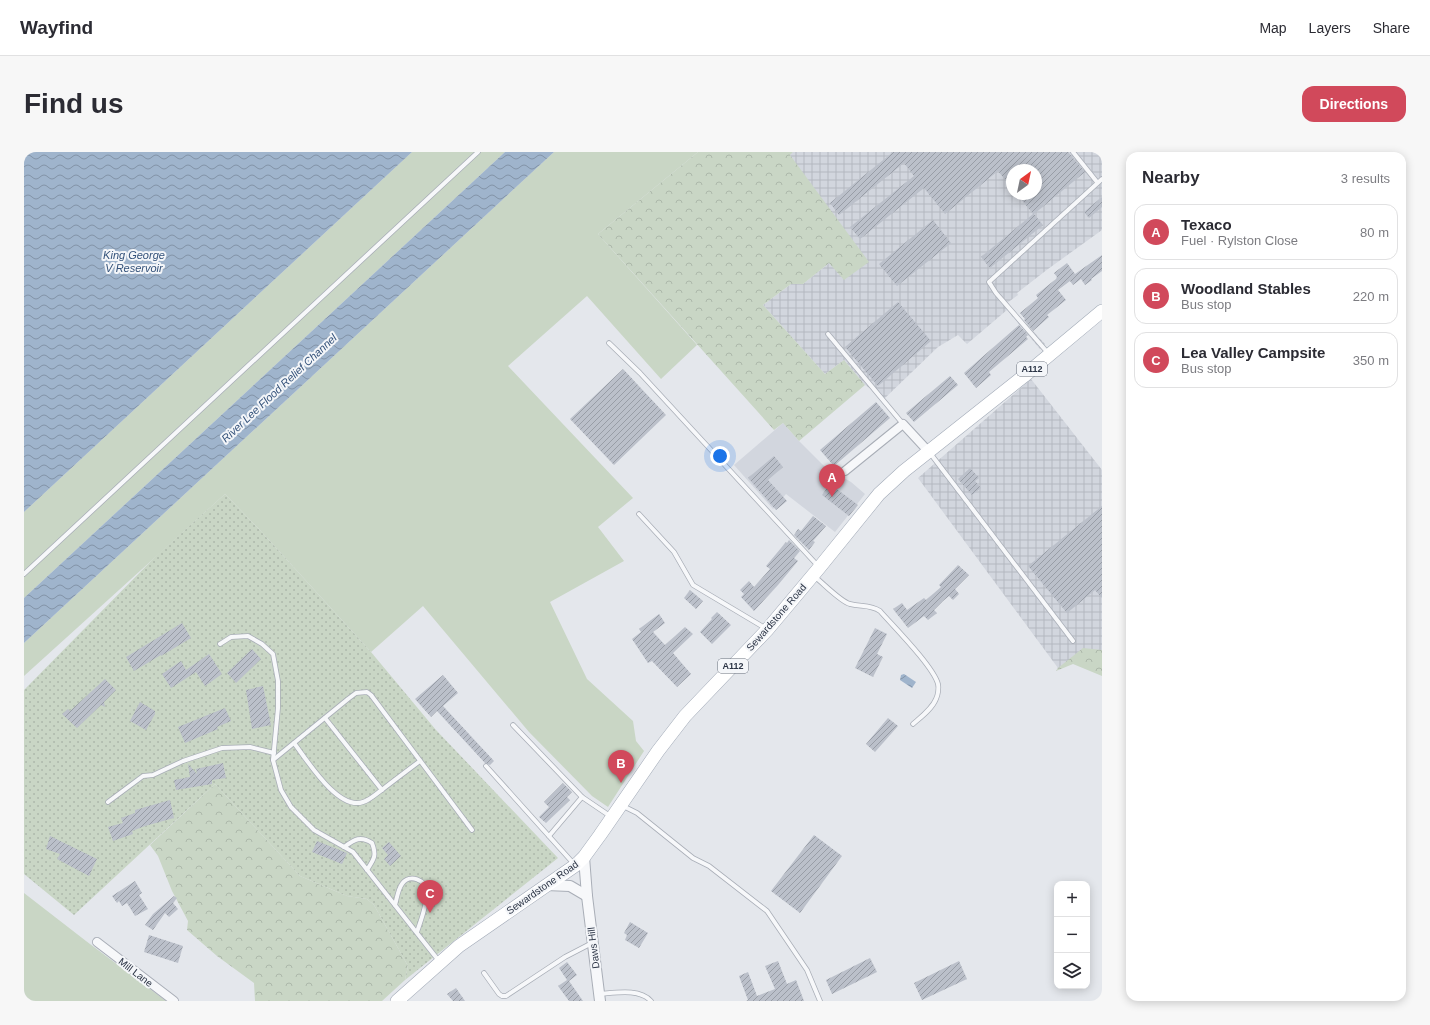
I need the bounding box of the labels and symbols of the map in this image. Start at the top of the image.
north arrow [1006,164,1042,200]
water label: King George V Reservoir [103,249,165,274]
water label: River Lee Flood Relief Channel [219,331,339,445]
road number: A112 [1017,362,1047,376]
your location [710,446,730,466]
pin: A [819,464,845,497]
street label: Sewardstone Road [744,582,808,653]
road number: A112 [718,659,748,673]
pin: B [608,750,634,783]
street label: Sewardstone Road [504,859,580,916]
pin: C [417,880,443,913]
street label: Daws Hill [585,927,601,969]
street label: Mill Lane [117,956,155,989]

